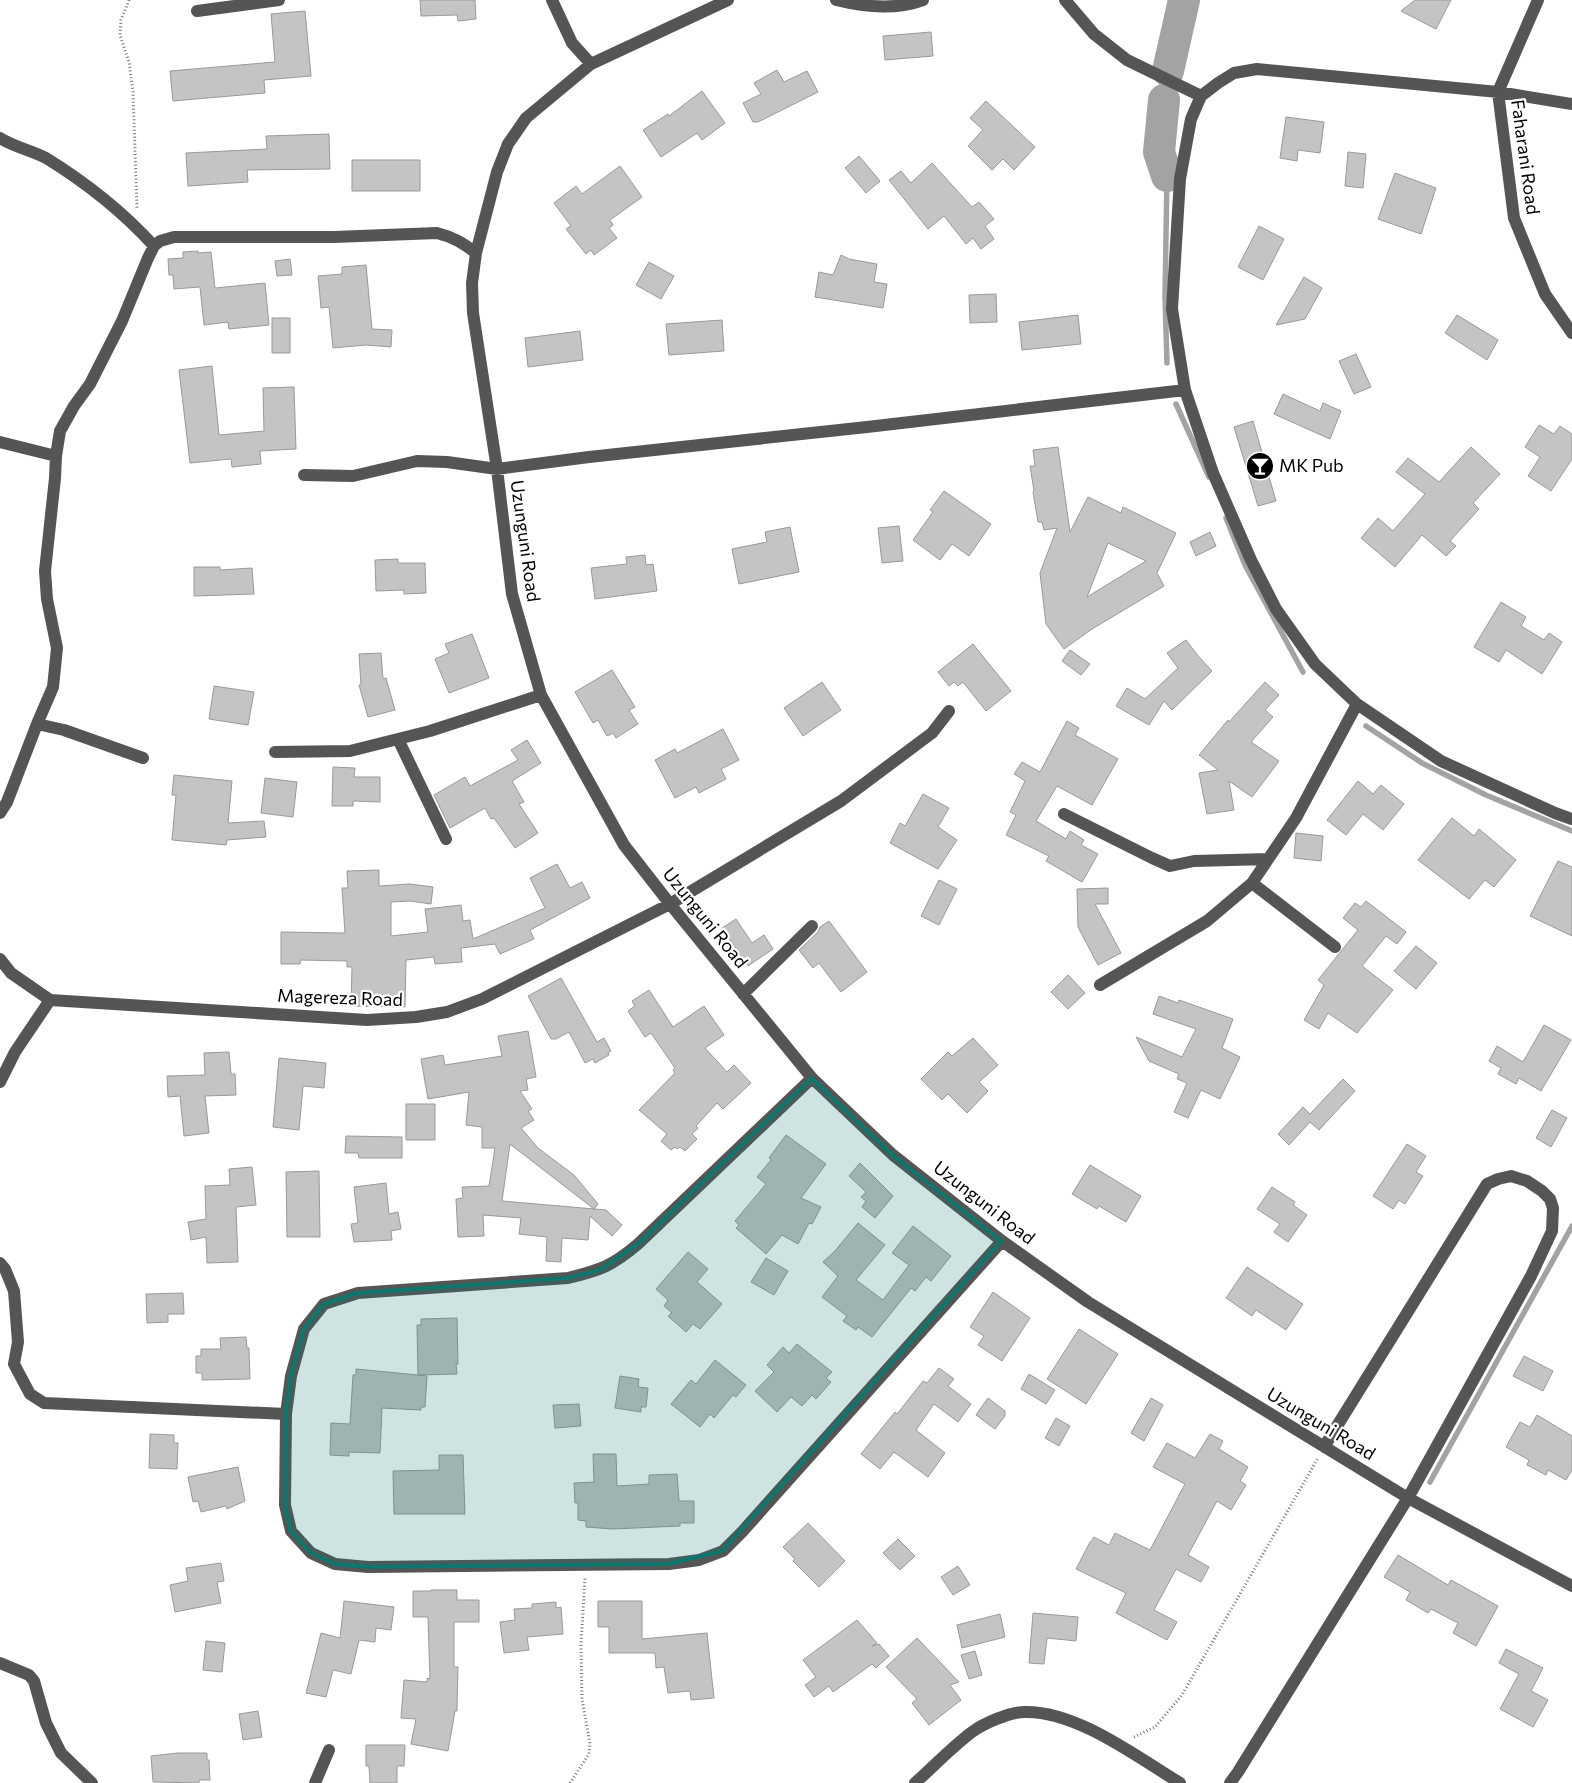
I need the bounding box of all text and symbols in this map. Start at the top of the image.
street label: Faharani Road [1507,98,1545,216]
bar icon: MK Pub [1245,451,1275,481]
place label: MK Pub [1279,454,1344,476]
street label: Uzunguni Road [507,479,545,603]
street label: Uzunguni Road [659,863,753,972]
street label: Magereza Road [277,984,403,1010]
street label: Uzunguni Road [929,1156,1040,1249]
street label: Uzunguni Road [1263,1382,1380,1464]

